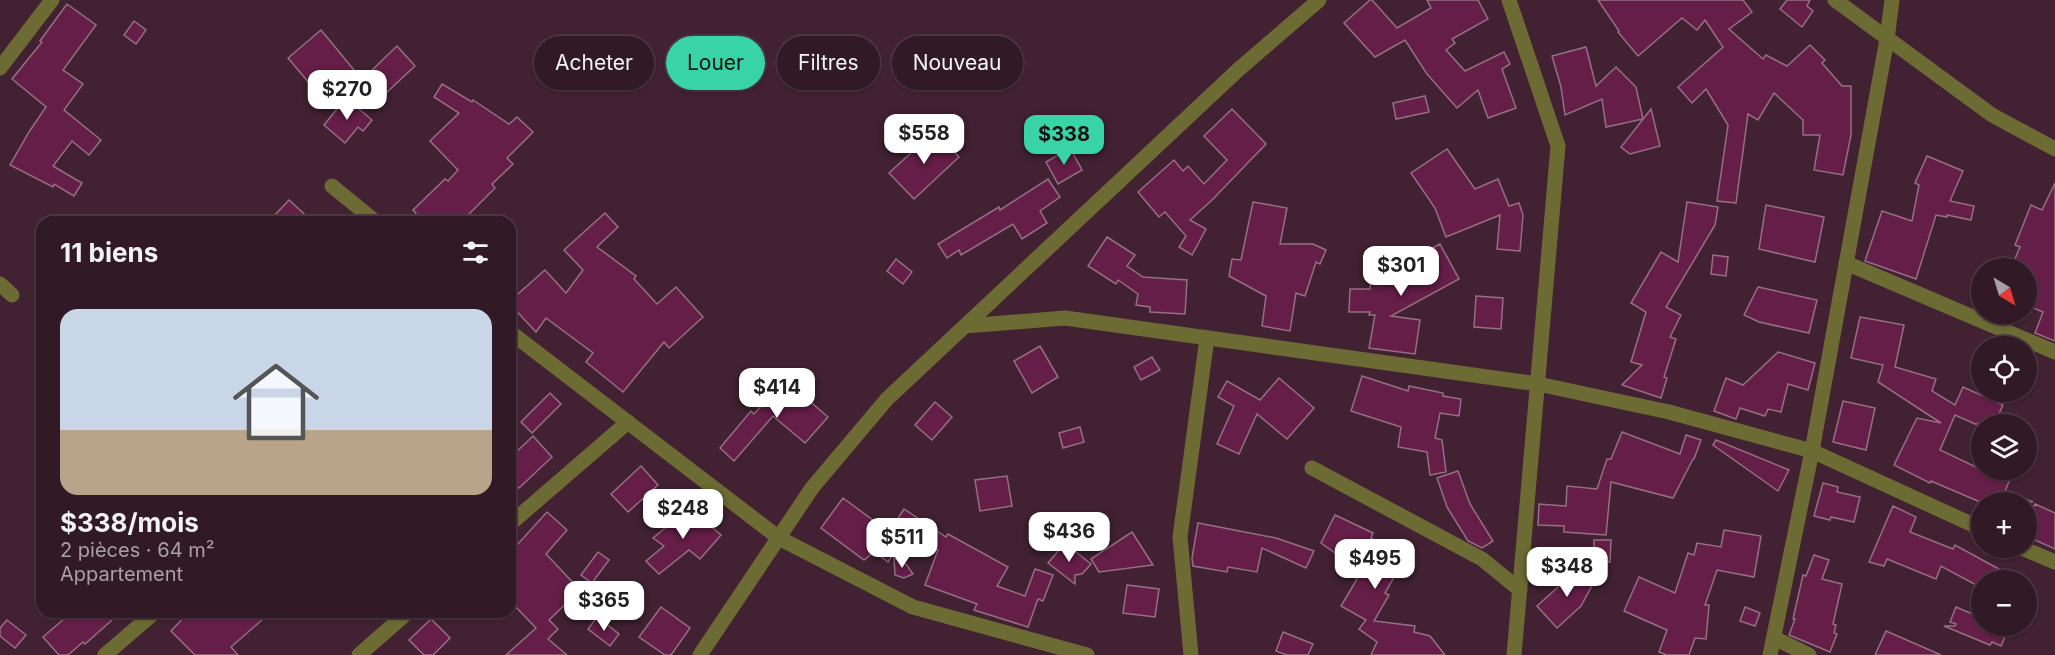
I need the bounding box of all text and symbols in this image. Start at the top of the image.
chip: Acheter [534,36,654,90]
chip: Louer [666,36,765,90]
chip: Filtres [777,36,880,90]
chip: Nouveau [892,36,1023,90]
pin: $270 [311,70,383,121]
text: $270 [322,77,372,101]
pin: $558 [888,114,960,165]
pin: $338 [1028,115,1100,166]
text: $558 [898,121,950,145]
text: $338 [1038,122,1090,146]
icon: filters [459,236,492,269]
text: 11 biens [60,237,158,268]
pin: $301 [1365,246,1437,297]
text: $301 [1377,253,1425,277]
north arrow [1971,258,2037,324]
map controls [1971,258,2037,636]
button: locate [1971,336,2037,402]
icon: home [222,348,330,456]
pin: $414 [741,368,813,419]
text: $414 [753,375,801,399]
button: layers [1971,414,2037,480]
pin: $248 [647,489,719,540]
button: + [1971,492,2037,558]
text: $248 [657,496,709,520]
text: $338/mois [60,507,199,538]
pin: $436 [1033,512,1105,563]
pin: $511 [866,518,938,569]
text: $436 [1043,519,1095,543]
text: $511 [880,525,924,549]
text: 2 pièces · 64 m² [60,538,215,562]
pin: $495 [1339,539,1411,590]
text: $495 [1349,546,1401,570]
pin: $348 [1531,547,1603,598]
text: $348 [1541,554,1593,578]
text: Appartement [60,562,183,586]
button: − [1971,570,2037,636]
pin: $365 [568,581,640,632]
text: $365 [578,588,630,612]

